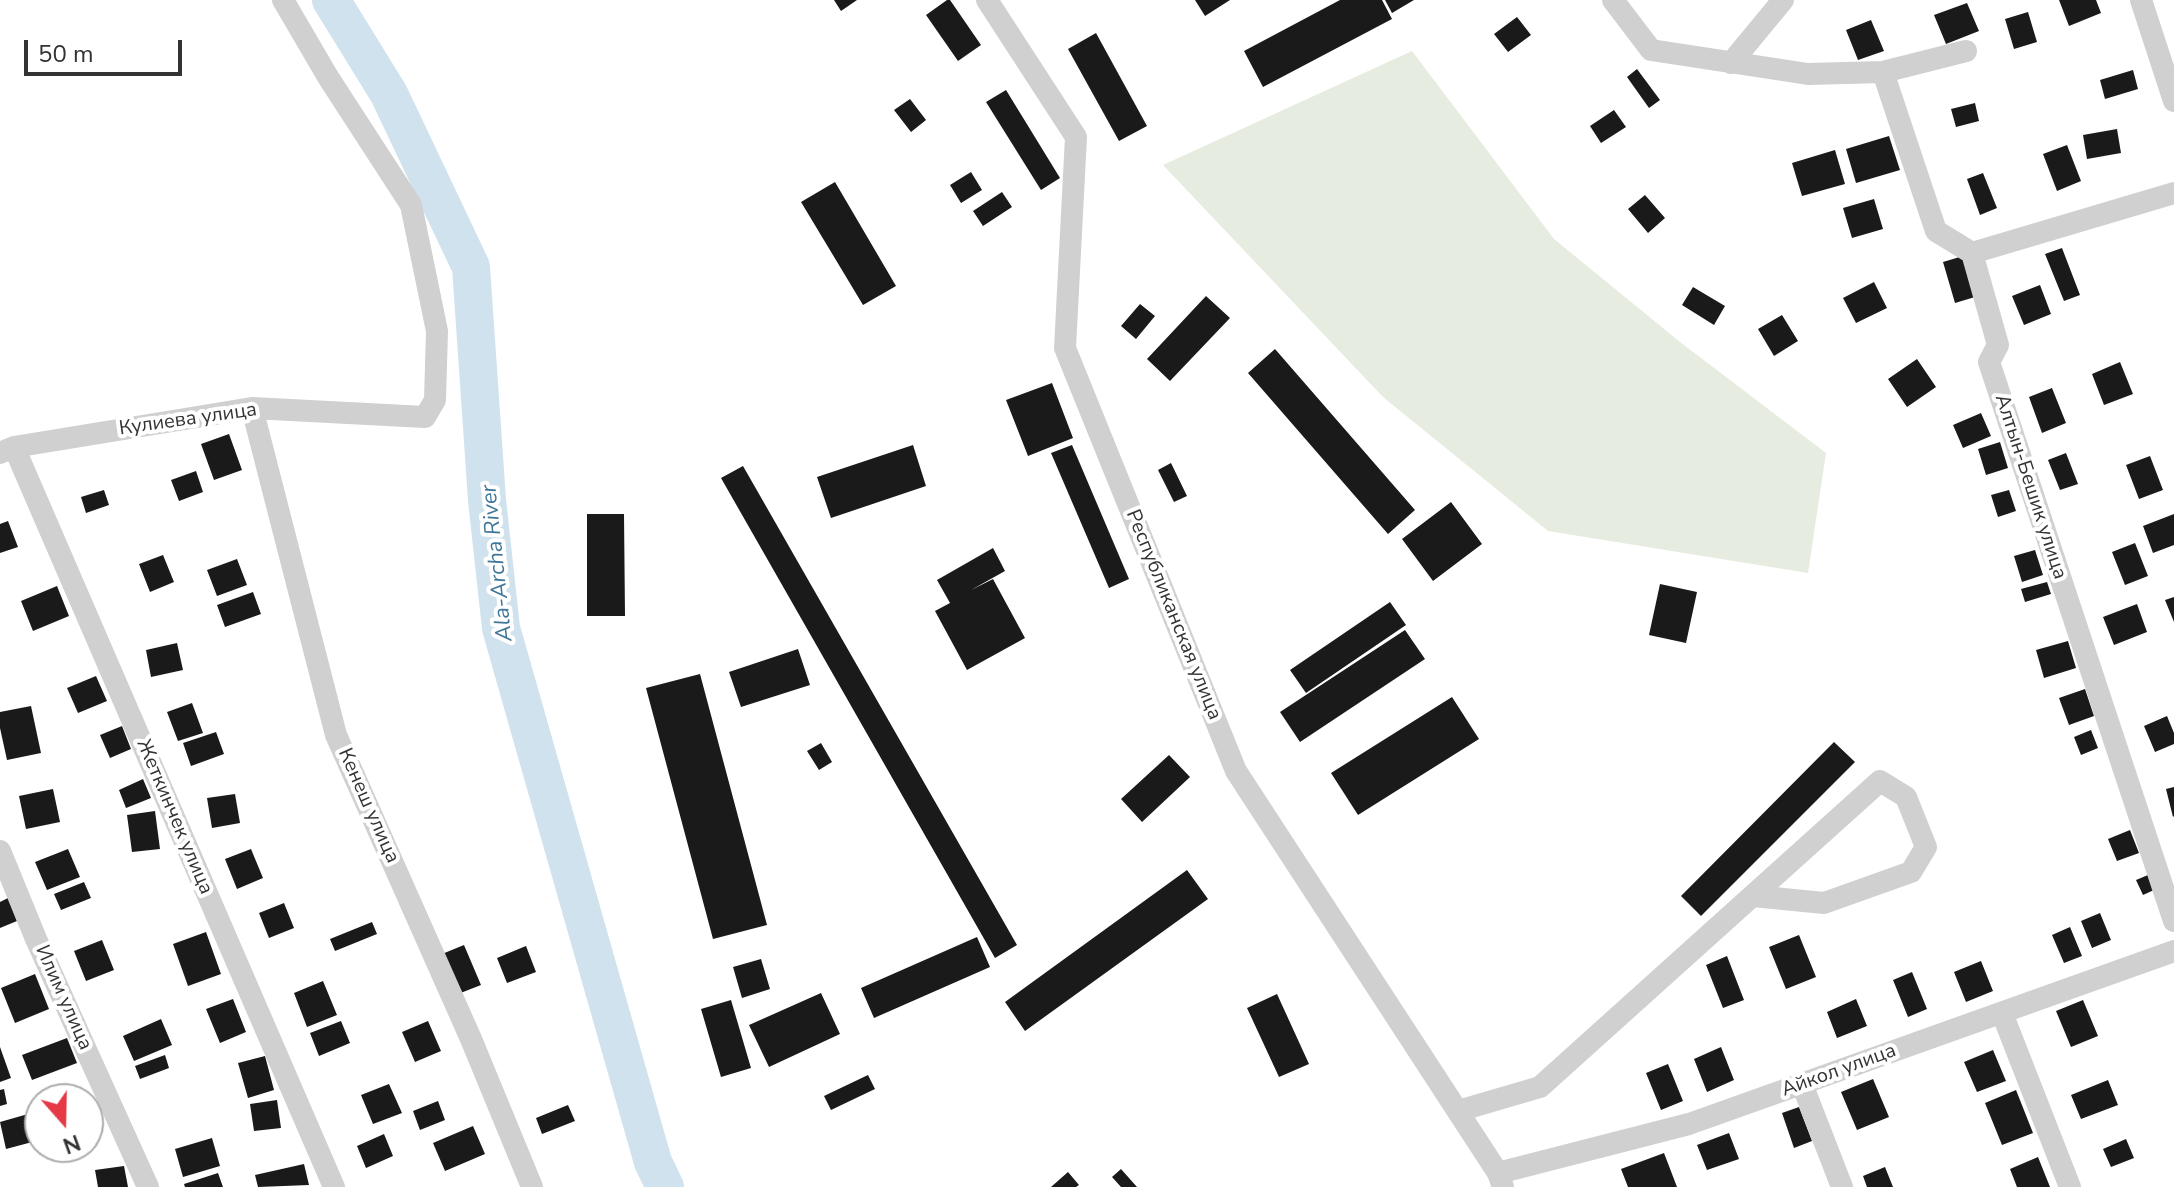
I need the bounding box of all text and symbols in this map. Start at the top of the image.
scale bar [28,24,186,74]
text: 50 m [38,38,94,70]
street label: Алтын-Бешик улица [1989,392,2071,582]
street label: Кулиева улица [118,398,258,442]
water label: Ala-Archa River [477,483,519,643]
street label: Республиканская улица [1120,506,1226,724]
street label: Жеткинчек улица [130,736,218,898]
street label: Кенеш улица [332,745,404,867]
street label: Илим улица [29,942,97,1054]
street label: Айкол улица [1778,1039,1900,1103]
north arrow [24,1083,104,1163]
text: N [59,1127,84,1161]

